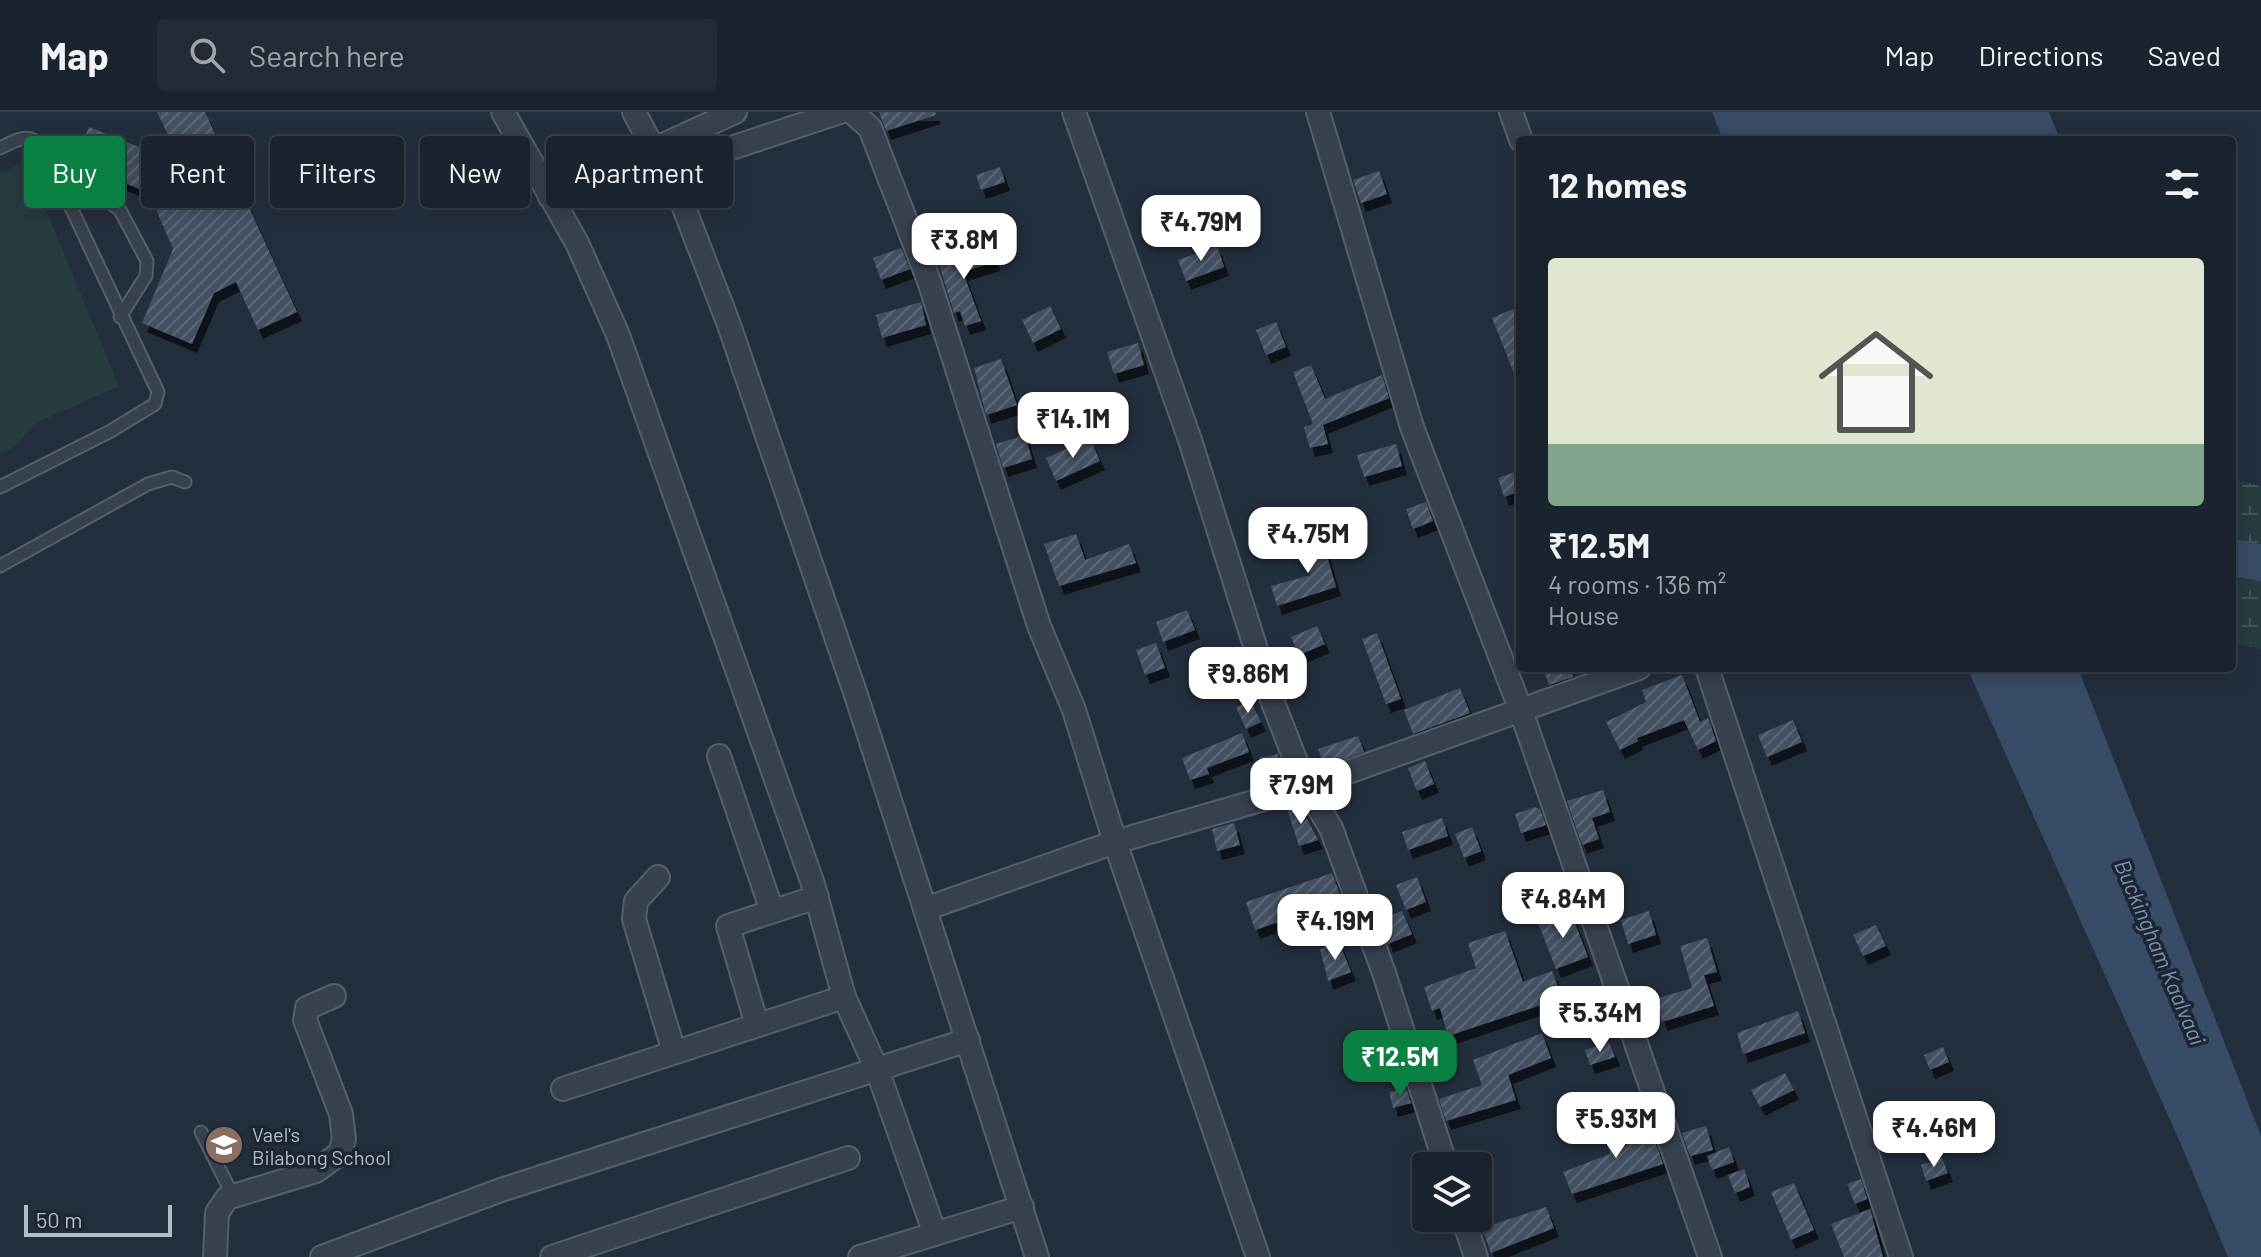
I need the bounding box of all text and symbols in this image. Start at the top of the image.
search box [157,19,717,91]
text: Map [40,32,109,78]
icon: search [185,33,229,77]
text: Search here [249,37,405,73]
text: Map [1885,38,1934,72]
text: Directions [1978,38,2104,72]
text: Saved [2148,38,2221,72]
chip: Buy [24,136,125,208]
chip: Rent [141,136,254,208]
chip: Filters [270,136,404,208]
chip: New [420,136,530,208]
chip: Apartment [546,136,733,208]
icon: filters [2160,162,2204,206]
text: 12 homes [1548,164,1687,205]
pin: ₹4.79M [1136,195,1266,263]
text: ₹4.79M [1160,205,1242,236]
pin: ₹3.8M [908,213,1020,281]
text: ₹3.8M [930,223,998,254]
icon: home [1804,310,1948,454]
pin: ₹14.1M [1008,392,1138,460]
text: ₹14.1M [1036,402,1110,433]
pin: ₹4.75M [1243,507,1373,575]
text: ₹4.75M [1266,517,1350,548]
text: ₹12.5M [1548,524,1650,565]
text: 4 rooms · 136 m² [1548,568,1726,599]
text: House [1548,599,1619,630]
pin: ₹9.86M [1183,647,1313,715]
text: ₹9.86M [1207,657,1289,688]
pin: ₹7.9M [1245,758,1357,826]
text: ₹7.9M [1268,768,1334,799]
water label: Buckingham Kaalvaai [2110,855,2212,1049]
pin: ₹4.84M [1498,872,1628,940]
text: ₹4.84M [1520,882,1606,913]
pin: ₹4.19M [1270,894,1400,962]
text: ₹4.19M [1295,904,1375,935]
pin: ₹5.34M [1535,986,1665,1054]
text: ₹5.34M [1558,996,1642,1027]
pin: ₹12.5M [1335,1030,1465,1098]
text: ₹12.5M [1361,1040,1439,1071]
pin: ₹5.93M [1551,1092,1681,1160]
pin: ₹4.46M [1869,1101,1999,1169]
text: ₹5.93M [1575,1102,1657,1133]
text: ₹4.46M [1891,1111,1977,1142]
place label: Vael's Bilabong School [252,1122,391,1169]
school or university icon: Vael's Bilabong School [203,1124,245,1166]
map controls [1412,1152,1492,1232]
button: layers [1412,1152,1492,1232]
scale bar [24,1201,172,1237]
text: 50 m [36,1206,82,1232]

